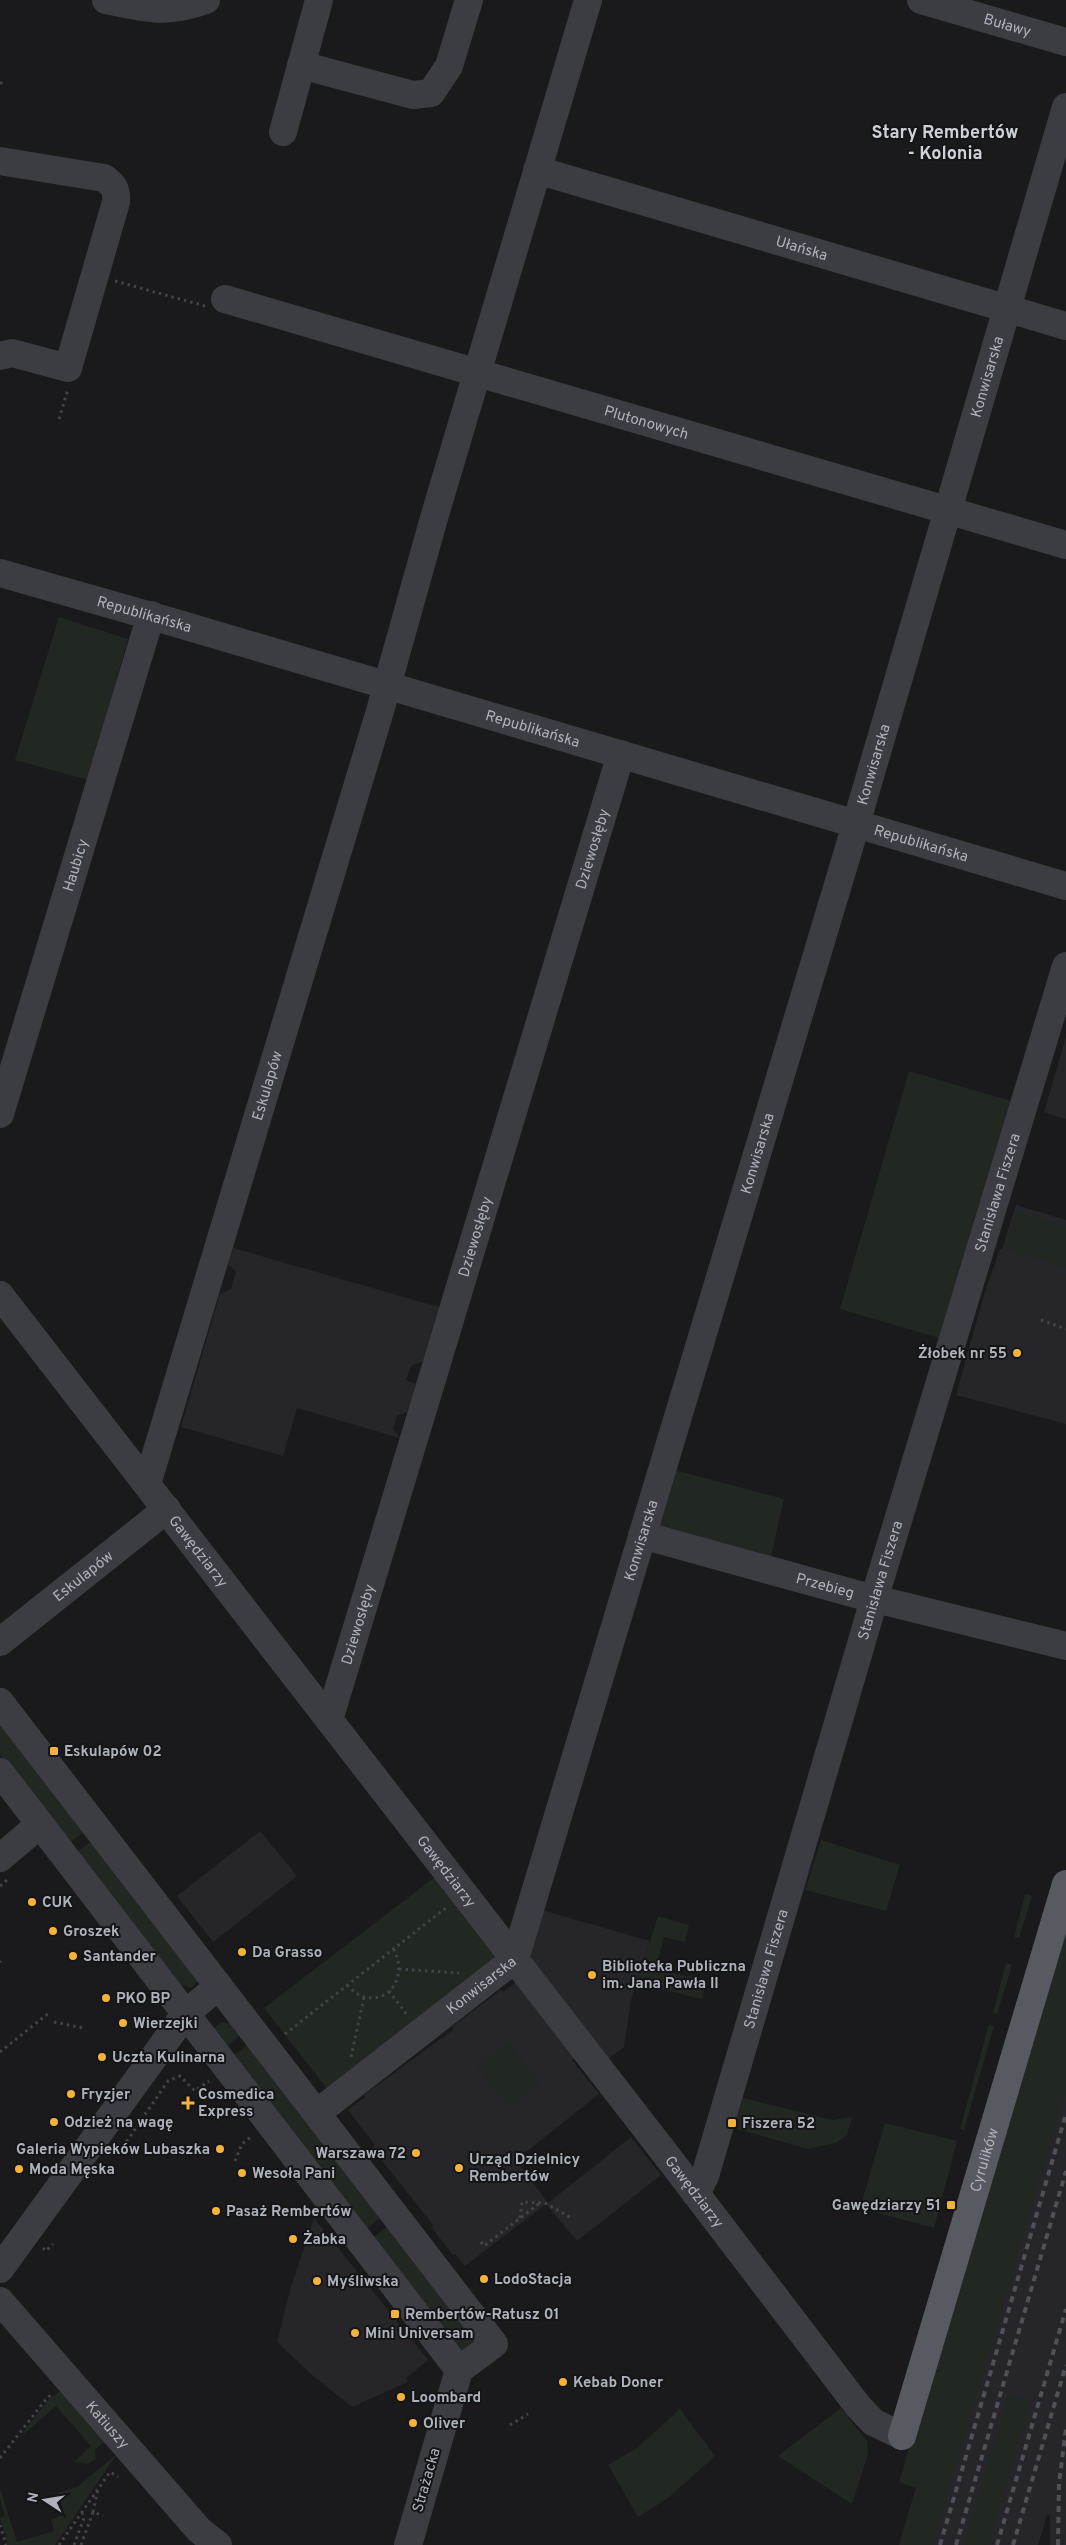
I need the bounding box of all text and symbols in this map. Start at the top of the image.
street label: Buławy [981,11,1033,42]
district label: Stary Rembertów - Kolonia [872,122,1018,166]
street label: Ułańska [773,233,830,266]
street label: Konwisarska [968,334,1009,420]
street label: Plutonowych [601,402,690,445]
street label: Republikańska [94,593,193,638]
street label: Republikańska [483,707,582,753]
street label: Konwisarska [854,722,896,808]
street label: Dziewosłęby [573,807,615,892]
street label: Republikańska [871,822,970,868]
street label: Haubicy [60,837,94,894]
street label: Eskulapów [249,1049,288,1123]
street label: Konwisarska [737,1111,780,1197]
street label: Stanisława Fiszera [972,1131,1026,1255]
street label: Dziewosłęby [455,1194,498,1280]
place label: Żłobek nr 55 [918,1344,1007,1364]
marker: Żłobek nr 55 [1011,1347,1023,1359]
street label: Konwisarska [621,1498,663,1584]
street label: Gawędziarzy [163,1512,231,1592]
street label: Stanisława Fiszera [855,1519,908,1643]
street label: Eskulapów [50,1547,118,1607]
street label: Przebieg [793,1570,856,1604]
street label: Dziewosłęby [338,1582,381,1667]
place label: Eskulapów 02 [64,1743,162,1762]
marker: Eskulapów 02 [48,1745,60,1757]
street label: Gawędziarzy [411,1832,479,1912]
place label: CUK [42,1894,73,1913]
marker: CUK [26,1896,38,1908]
street label: Stanisława Fiszera [741,1907,794,2031]
place label: Groszek [63,1923,119,1942]
marker: Groszek [47,1925,59,1937]
place label: Da Grasso [252,1944,322,1963]
marker: Da Grasso [236,1946,248,1958]
place label: Santander [83,1948,157,1967]
marker: Santander [67,1950,79,1962]
street label: Konwisarska [443,1953,521,2020]
place label: Biblioteka Publiczna im. Jana Pawła II [602,1958,746,1994]
marker: Biblioteka Publiczna im. Jana Pawła II [586,1969,598,1981]
place label: PKO BP [116,1990,171,2009]
marker: PKO BP [100,1992,112,2004]
place label: Wierzejki [133,2015,198,2034]
marker: Wierzejki [117,2017,129,2029]
place label: Uczta Kulinarna [112,2049,225,2068]
marker: Uczta Kulinarna [96,2051,108,2063]
place label: Fryzjer [81,2086,131,2105]
place label: Cosmedica Express [198,2086,274,2122]
marker: Fryzjer [65,2088,77,2100]
marker: Cosmedica Express [182,2097,194,2109]
place label: Odzież na wagę [64,2114,173,2133]
place label: Fiszera 52 [742,2115,815,2134]
marker: Odzież na wagę [48,2116,60,2128]
marker: Fiszera 52 [726,2117,738,2129]
street label: Cyrulików [967,2126,1004,2195]
place label: Galeria Wypieków Lubaszka [16,2141,210,2160]
marker: Galeria Wypieków Lubaszka [214,2143,226,2155]
place label: Warszawa 72 [316,2145,406,2164]
marker: Warszawa 72 [410,2147,422,2159]
place label: Urząd Dzielnicy Rembertów [469,2151,580,2187]
street label: Gawędziarzy [660,2153,727,2232]
place label: Moda Męska [29,2161,115,2180]
marker: Urząd Dzielnicy Rembertów [453,2162,465,2174]
marker: Moda Męska [13,2163,25,2175]
place label: Wesoła Pani [252,2165,335,2184]
marker: Wesoła Pani [236,2167,248,2179]
place label: Gawędziarzy 51 [832,2197,941,2216]
marker: Gawędziarzy 51 [945,2199,957,2211]
place label: Pasaż Rembertów [226,2203,352,2222]
marker: Pasaż Rembertów [210,2205,222,2217]
place label: Żabka [303,2230,346,2250]
marker: Żabka [287,2233,299,2245]
place label: LodoStacja [494,2271,572,2290]
place label: Myśliwska [327,2273,399,2292]
marker: LodoStacja [478,2273,490,2285]
marker: Myśliwska [311,2275,323,2287]
place label: Rembertów-Ratusz 01 [405,2306,560,2325]
marker: Rembertów-Ratusz 01 [389,2308,401,2320]
place label: Mini Universam [365,2325,474,2344]
marker: Mini Universam [349,2327,361,2339]
place label: Kebab Doner [573,2374,664,2393]
marker: Kebab Doner [557,2376,569,2388]
place label: Loombard [411,2389,481,2408]
marker: Loombard [395,2391,407,2403]
street label: Katiuszy [80,2398,132,2454]
place label: Oliver [423,2415,466,2434]
marker: Oliver [407,2417,419,2429]
street label: Strażacka [409,2446,446,2515]
north arrow [20,2475,70,2525]
text: N [24,2491,43,2504]

